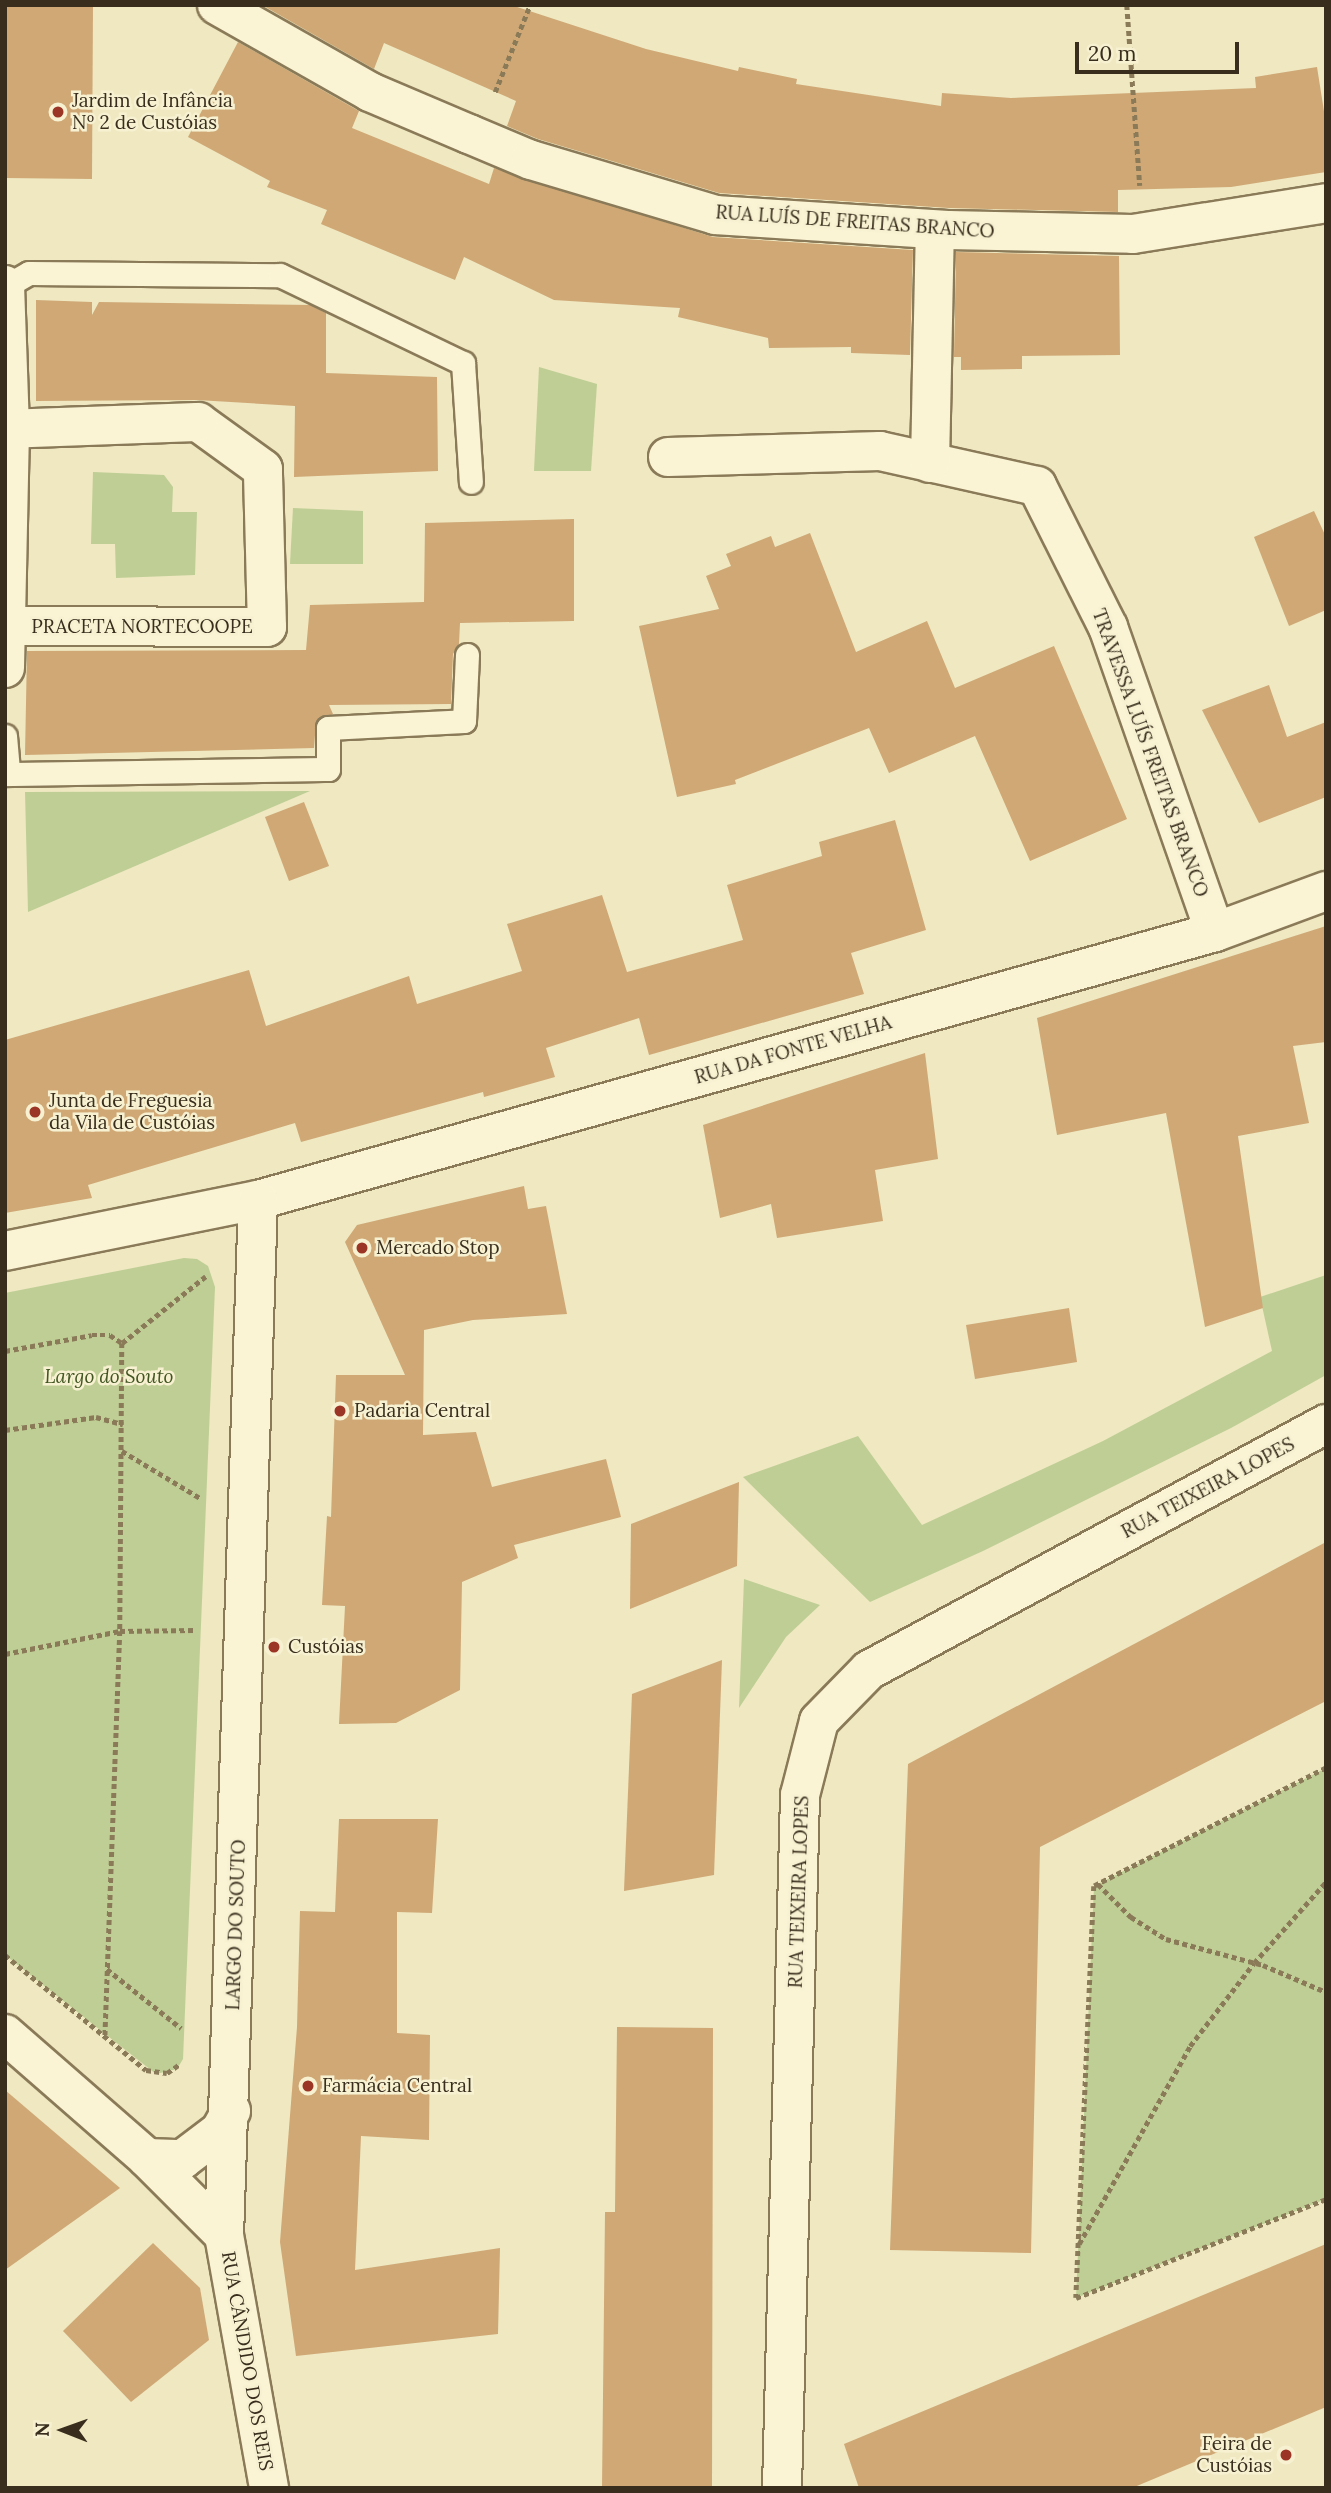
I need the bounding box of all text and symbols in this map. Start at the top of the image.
scale bar [1079,28,1244,72]
text: 20 m [1088,40,1137,67]
place label: Jardim de Infância Nº 2 de Custóias [72,90,233,134]
marker: Jardim de Infância Nº 2 de Custóias [50,104,66,120]
street label: RUA LUÍS DE FREITAS BRANCO [715,201,995,243]
street label: TRAVESSA LUÍS FREITAS BRANCO [1087,606,1213,900]
street label: PRACETA NORTECOOPE [31,616,253,638]
street label: RUA DA FONTE VELHA [692,1011,894,1089]
place label: Junta de Freguesia da Vila de Custóias [49,1090,215,1134]
marker: Junta de Freguesia da Vila de Custóias [27,1104,43,1120]
place label: Mercado Stop [376,1237,500,1259]
marker: Mercado Stop [354,1240,370,1256]
park label: Largo do Souto [45,1366,173,1388]
place label: Padaria Central [354,1400,490,1422]
marker: Padaria Central [332,1403,348,1419]
street label: RUA TEIXEIRA LOPES [1118,1433,1298,1543]
place label: Custóias [288,1636,364,1658]
marker: Custóias [266,1639,282,1655]
street label: RUA TEIXEIRA LOPES [784,1795,814,1989]
street label: LARGO DO SOUTO [222,1839,250,2011]
place label: Farmácia Central [322,2075,472,2097]
marker: Farmácia Central [300,2078,316,2094]
street label: RUA CÂNDIDO DOS REIS [216,2249,278,2473]
north arrow [28,2395,98,2465]
text: N [30,2422,54,2437]
place label: Feira de Custóias [1196,2433,1272,2477]
marker: Feira de Custóias [1278,2447,1294,2463]

